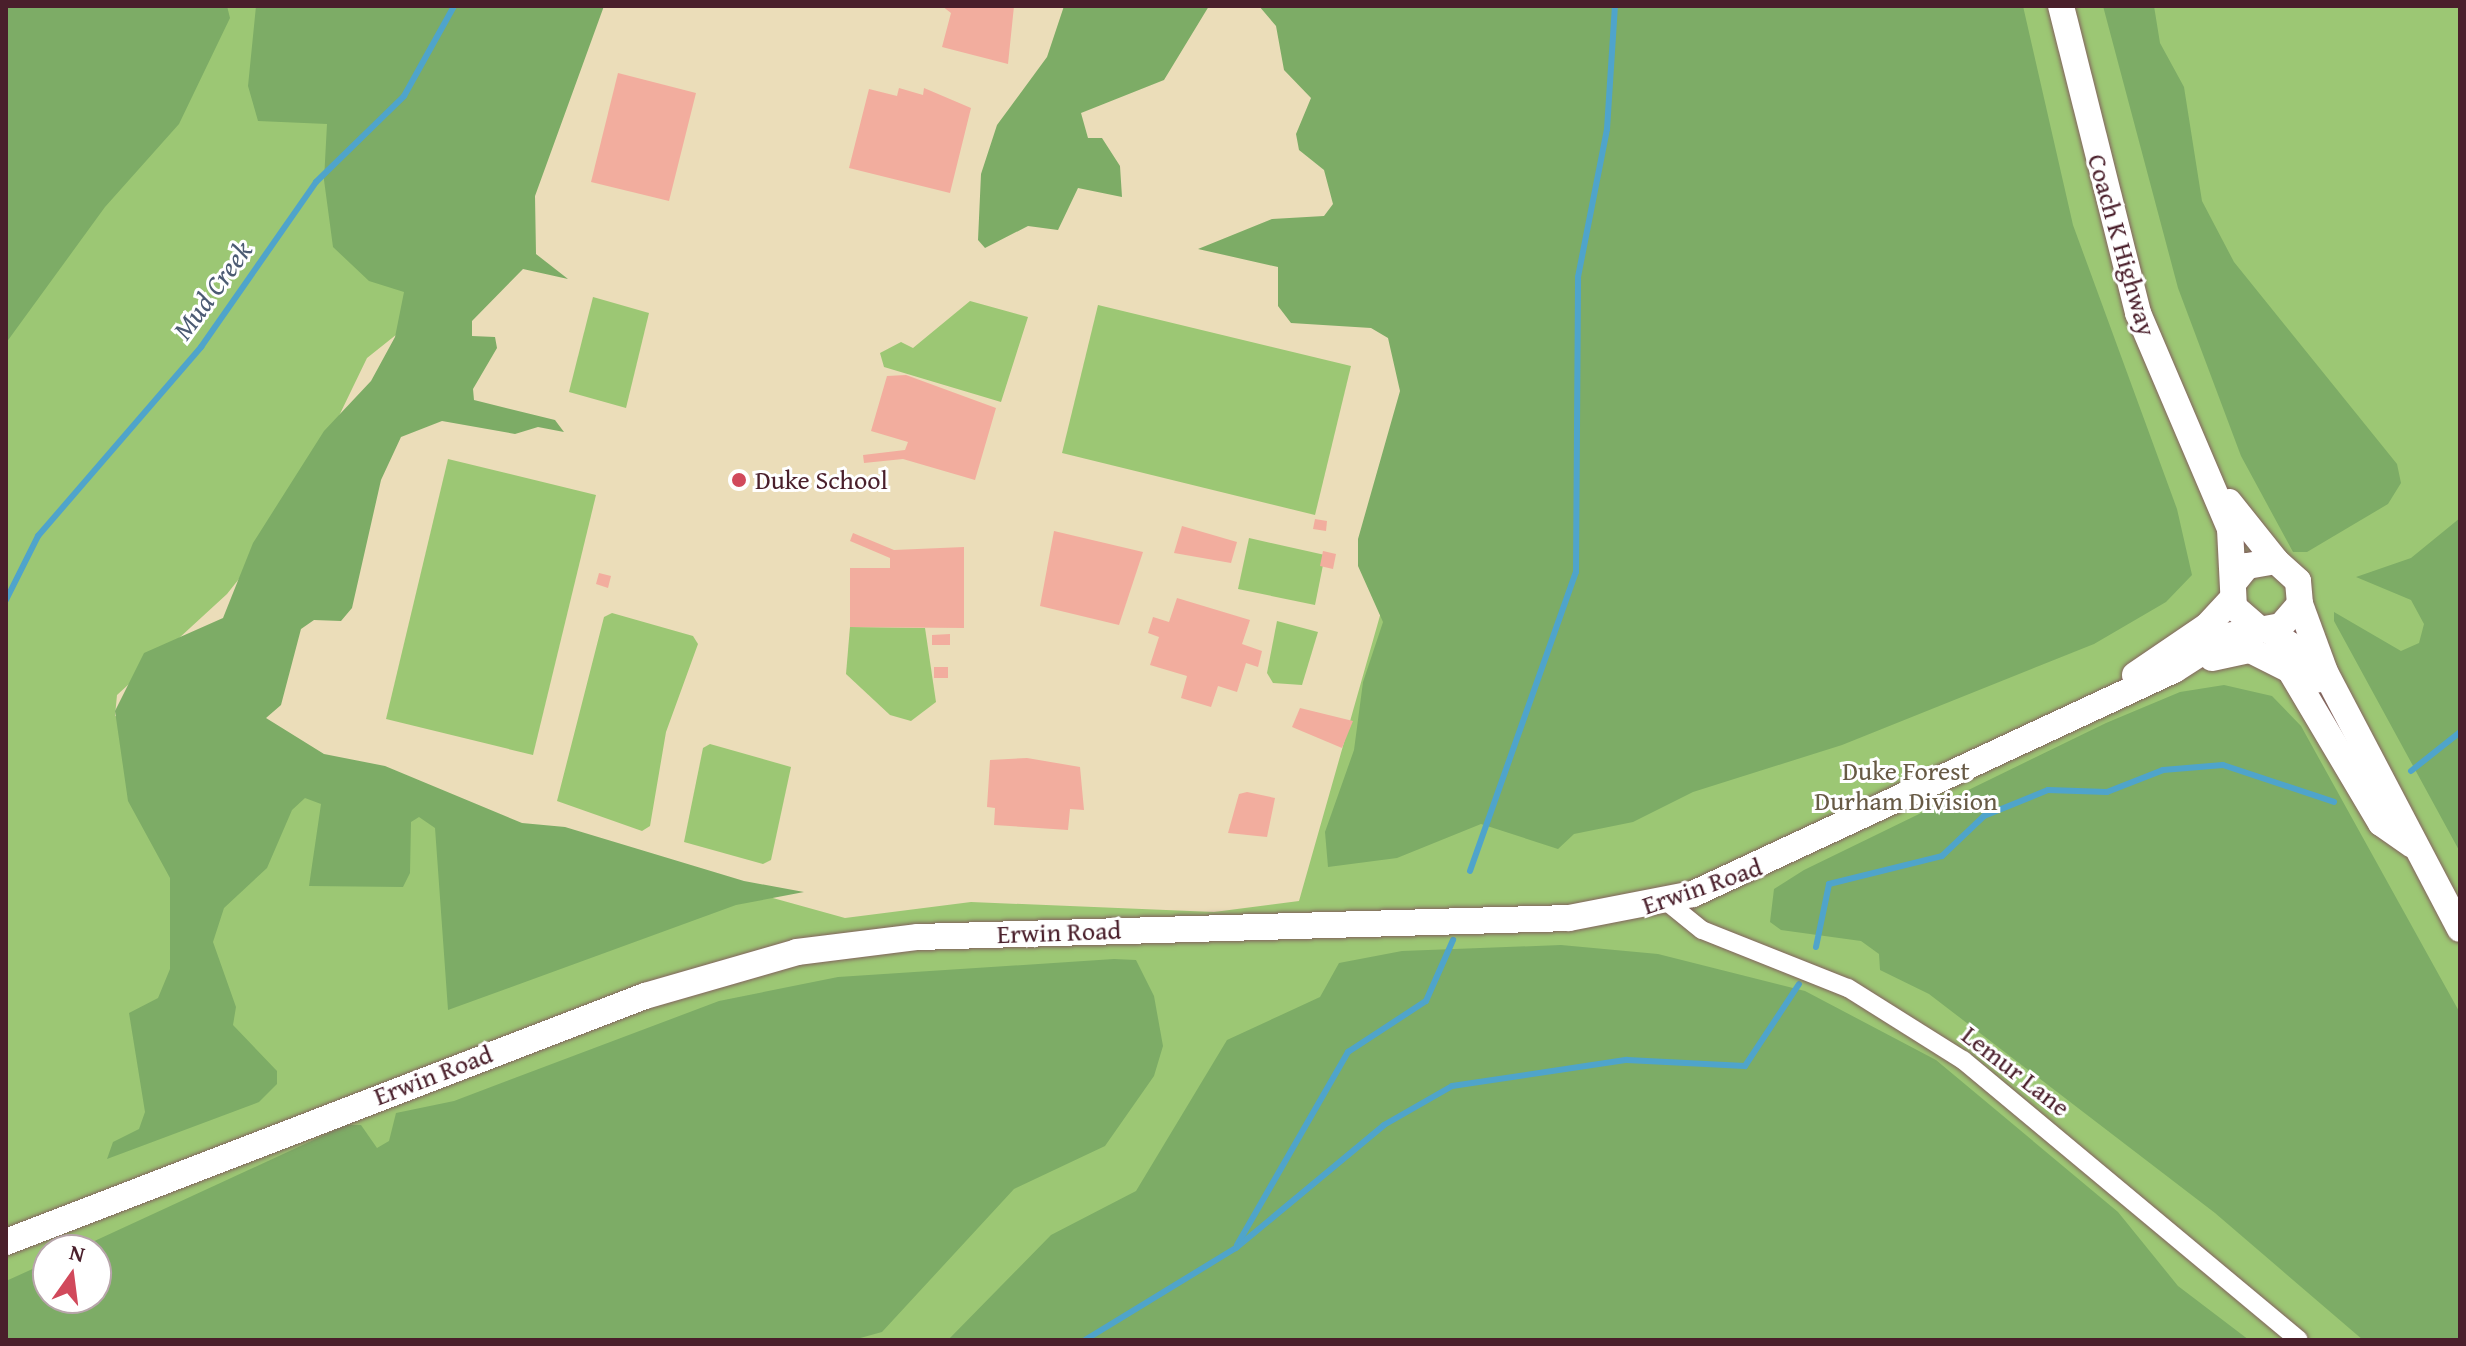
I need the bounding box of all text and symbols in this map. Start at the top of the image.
street label: Coach K Highway [2081,151,2163,339]
water label: Mud Creek [165,234,259,346]
place label: Duke School [755,464,888,496]
marker: Duke School [730,471,748,489]
park label: Duke Forest Durham Division [1814,755,1998,816]
street label: Erwin Road [1638,851,1766,921]
street label: Erwin Road [996,914,1122,950]
street label: Lemur Lane [1956,1019,2076,1123]
street label: Erwin Road [369,1038,497,1112]
north arrow [32,1234,112,1314]
text: N [66,1235,88,1270]

